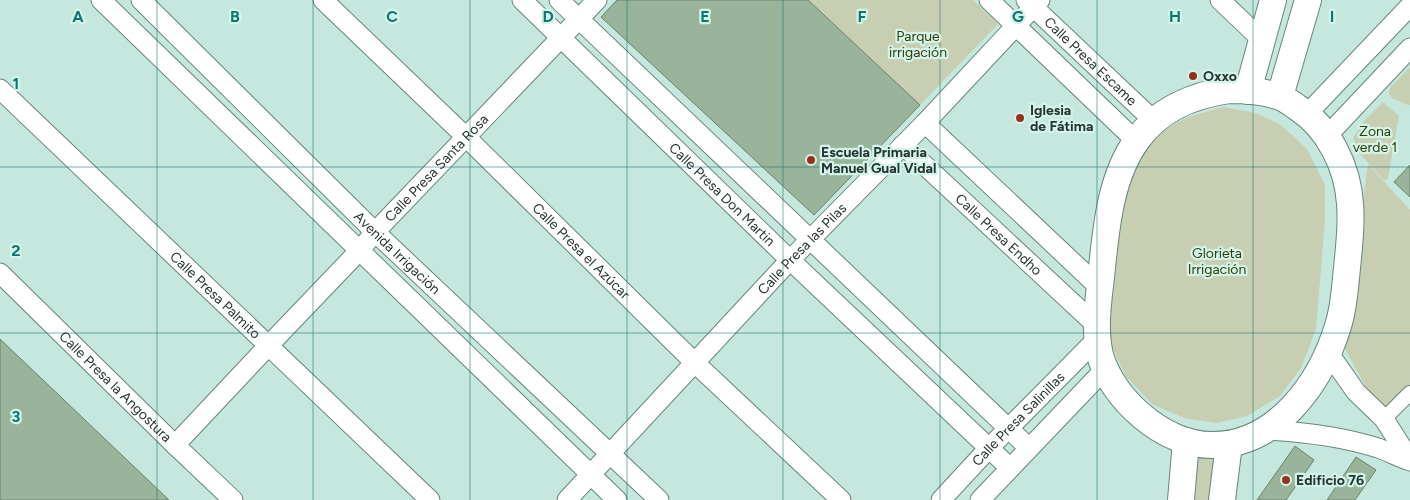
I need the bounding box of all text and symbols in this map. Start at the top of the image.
text: A [72,7,84,26]
text: B [230,7,240,26]
text: C [386,7,398,26]
text: D [542,7,554,26]
text: E [700,7,710,26]
text: F [858,7,867,26]
text: G [1012,7,1024,26]
text: H [1169,7,1181,26]
text: I [1330,7,1334,26]
street label: Calle Presa Escame [1041,13,1141,109]
park label: Parque irrigación [889,28,947,61]
place label: Oxxo [1203,68,1237,85]
marker: Oxxo [1187,70,1199,82]
text: 1 [13,74,19,93]
place label: Iglesia de Fátima [1030,102,1093,135]
street label: Calle Presa Santa Rosa [381,111,492,225]
marker: Iglesia de Fátima [1014,112,1026,124]
park label: Zona verde 1 [1353,123,1397,156]
street label: Calle Presa Don Martin [666,139,779,250]
place label: Escuela Primaria Manuel Gual Vidal [821,144,937,177]
marker: Escuela Primaria Manuel Gual Vidal [805,154,817,166]
street label: Calle Presa Endho [952,190,1046,279]
street label: Calle Presa el Azúcar [529,199,634,303]
street label: Calle Presa las Pilas [754,199,850,298]
street label: Avenida Irrigación [351,208,444,298]
text: 2 [11,241,21,260]
park label: Glorieta Irrigación [1188,245,1246,278]
street label: Calle Presa Palmito [167,248,264,342]
street label: Calle Presa la Angostura [56,328,175,446]
street label: Calle Presa Salinillas [968,368,1068,469]
text: 3 [12,407,21,426]
place label: Edificio 76 [1296,472,1364,489]
marker: Edificio 76 [1280,474,1292,486]

